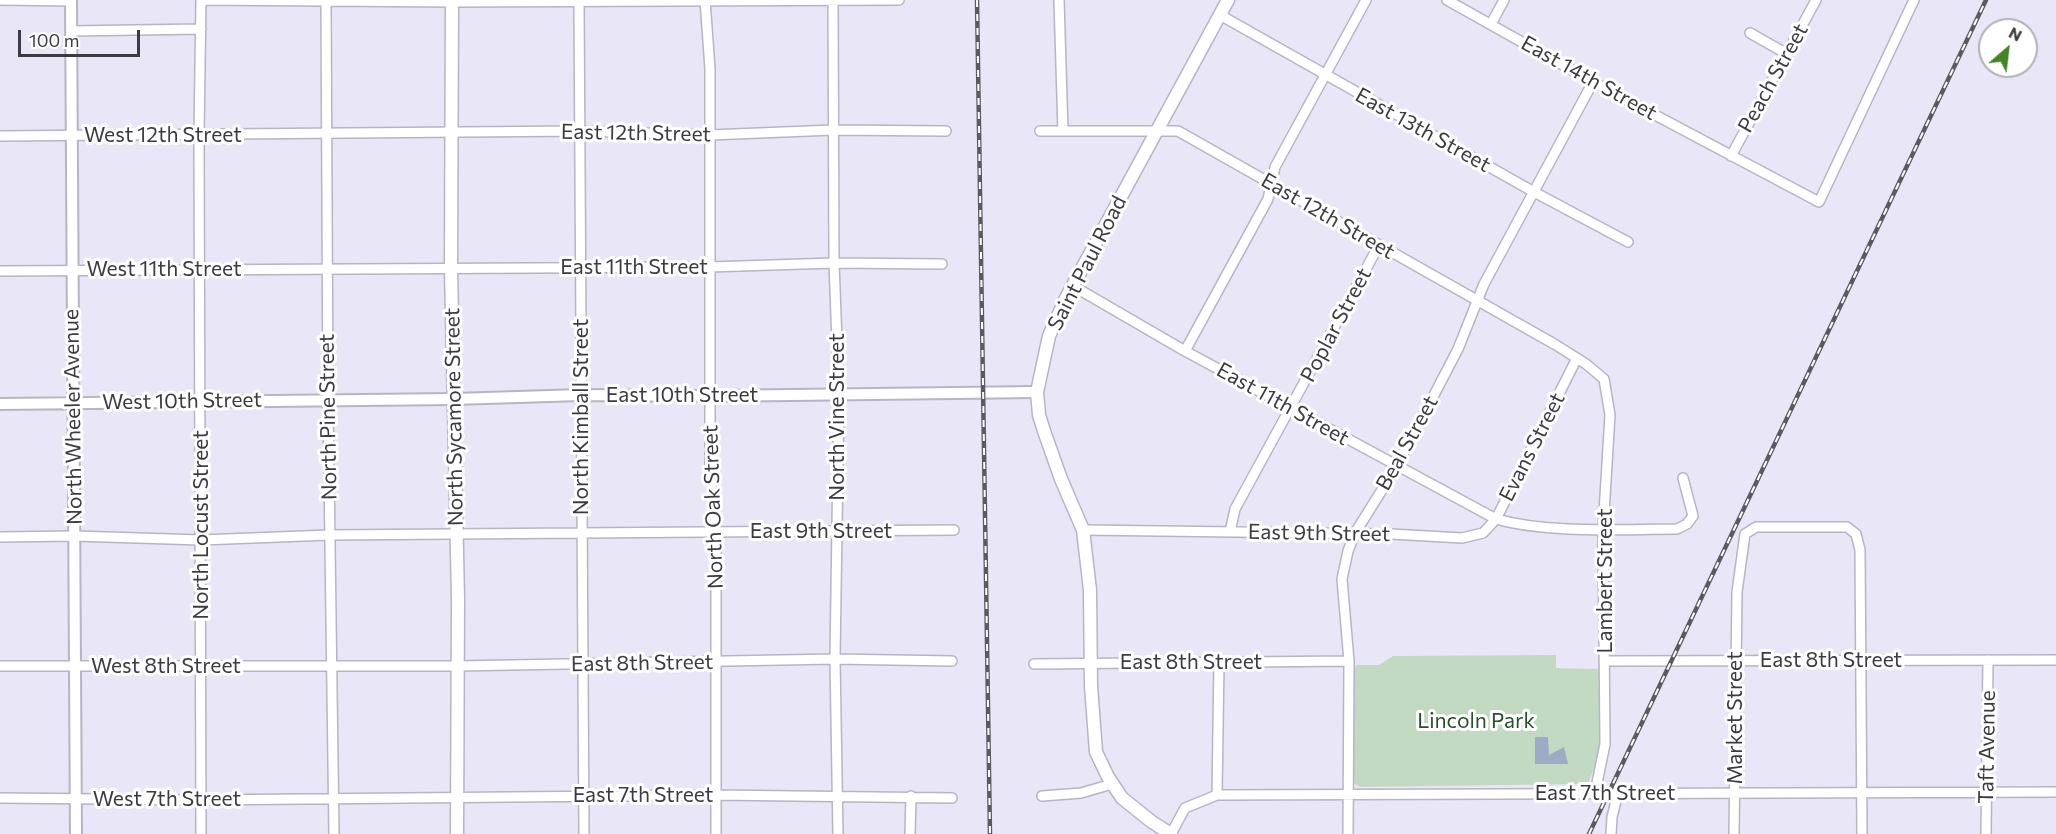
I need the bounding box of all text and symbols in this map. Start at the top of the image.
scale bar [21,18,142,56]
north arrow [1978,18,2038,78]
street label: Peach Street [1733,19,1813,137]
text: N [2006,22,2026,45]
text: 100 m [29,29,79,51]
street label: East 14th Street [1517,30,1661,126]
street label: East 13th Street [1351,82,1495,178]
street label: East 12th Street [561,119,711,147]
street label: West 12th Street [84,122,242,148]
street label: East 12th Street [1257,168,1399,264]
street label: Saint Paul Road [1042,192,1132,334]
street label: East 11th Street [560,254,708,280]
street label: West 11th Street [86,256,242,282]
street label: Poplar Street [1295,264,1377,386]
street label: North Sycamore Street [439,308,469,526]
street label: North Wheeler Avenue [59,309,87,525]
street label: North Kimball Street [568,319,594,515]
street label: North Vine Street [824,333,850,501]
street label: North Pine Street [314,334,342,500]
street label: East 11th Street [1212,357,1354,451]
street label: East 10th Street [606,382,758,408]
street label: West 10th Street [102,387,262,415]
street label: Evans Street [1494,388,1570,506]
street label: Beal Street [1371,391,1443,495]
street label: North Oak Street [698,424,728,590]
street label: North Locust Street [188,430,214,620]
street label: Lambert Street [1592,508,1618,654]
street label: East 9th Street [750,518,892,544]
street label: East 9th Street [1248,519,1390,547]
street label: East 8th Street [1760,647,1902,673]
street label: East 8th Street [571,649,713,677]
street label: East 8th Street [1120,649,1262,675]
street label: Market Street [1722,651,1748,785]
street label: West 8th Street [91,653,241,679]
street label: Taft Avenue [1973,690,2001,804]
park label: Lincoln Park [1417,708,1535,734]
street label: East 7th Street [1535,780,1675,806]
street label: East 7th Street [573,782,713,808]
street label: West 7th Street [93,786,241,812]

